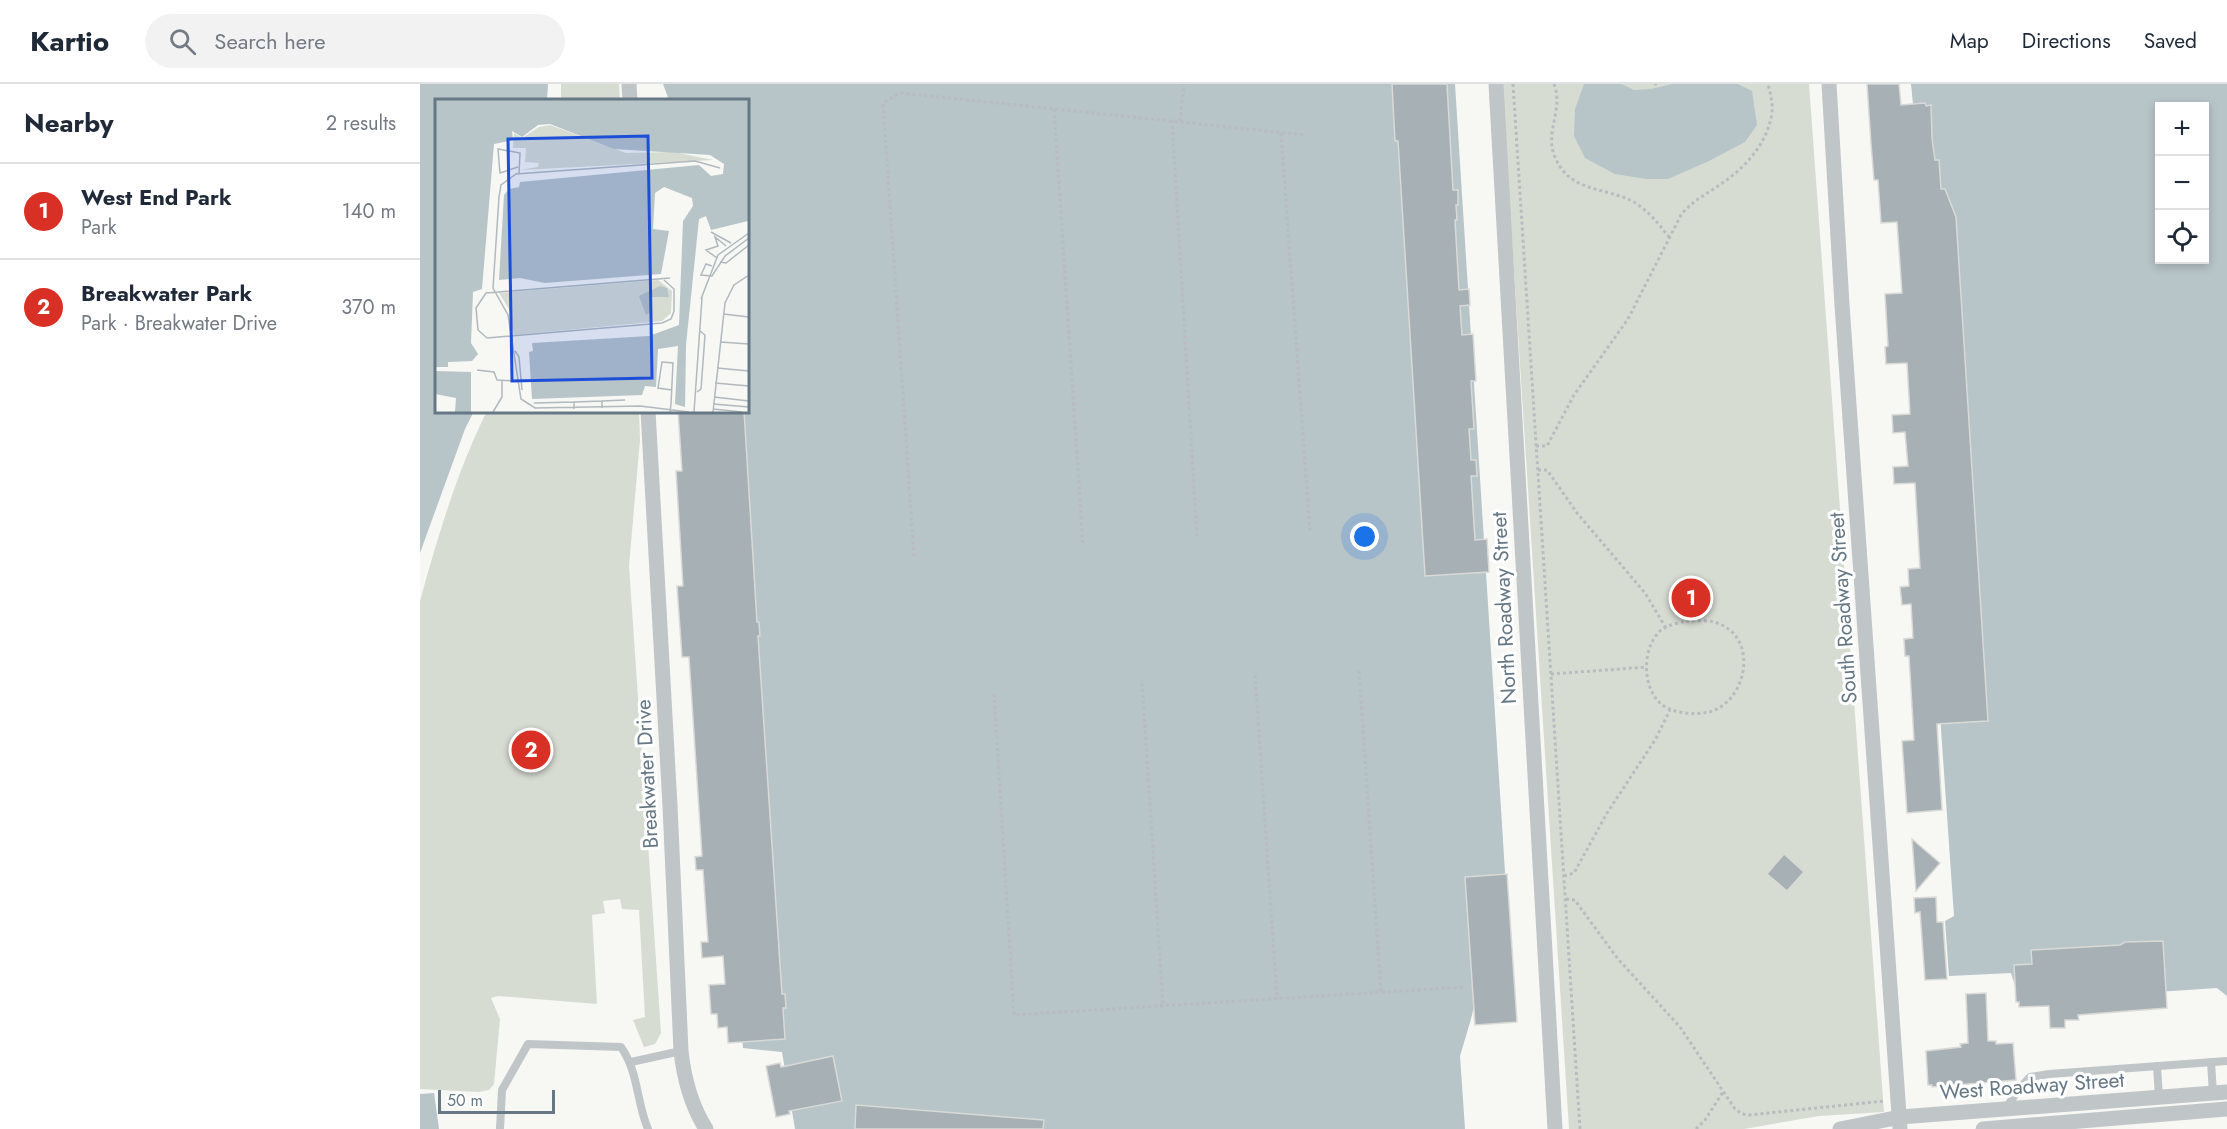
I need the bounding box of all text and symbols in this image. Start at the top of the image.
search box [145,14,565,68]
text: Kartio [30,21,109,62]
icon: search [166,25,199,58]
text: Search here [214,25,326,57]
text: Map [1950,26,1989,56]
text: Directions [2022,26,2111,56]
text: Saved [2144,26,2197,56]
inset map [435,99,748,412]
map controls [2155,102,2209,264]
button: + [2155,102,2209,156]
text: Nearby [24,104,113,142]
text: 2 results [326,109,396,138]
button: − [2155,156,2209,210]
text: West End Park [81,181,232,213]
text: 1 [38,197,49,226]
text: 140 m [342,197,396,226]
button: locate [2155,210,2209,264]
text: Park [81,213,117,242]
text: Breakwater Park [81,277,252,309]
text: 2 [37,293,50,322]
text: 370 m [341,293,396,322]
text: Park · Breakwater Drive [81,309,277,338]
street label: North Roadway Street [1484,511,1524,705]
street label: South Roadway Street [1821,511,1865,705]
your location [1350,522,1379,551]
pin: 1 [1672,576,1710,620]
street label: Breakwater Drive [628,698,666,849]
pin: 2 [512,728,550,772]
street label: West Roadway Street [1939,1065,2125,1107]
scale bar [438,1087,555,1114]
text: 50 m [447,1089,483,1112]

